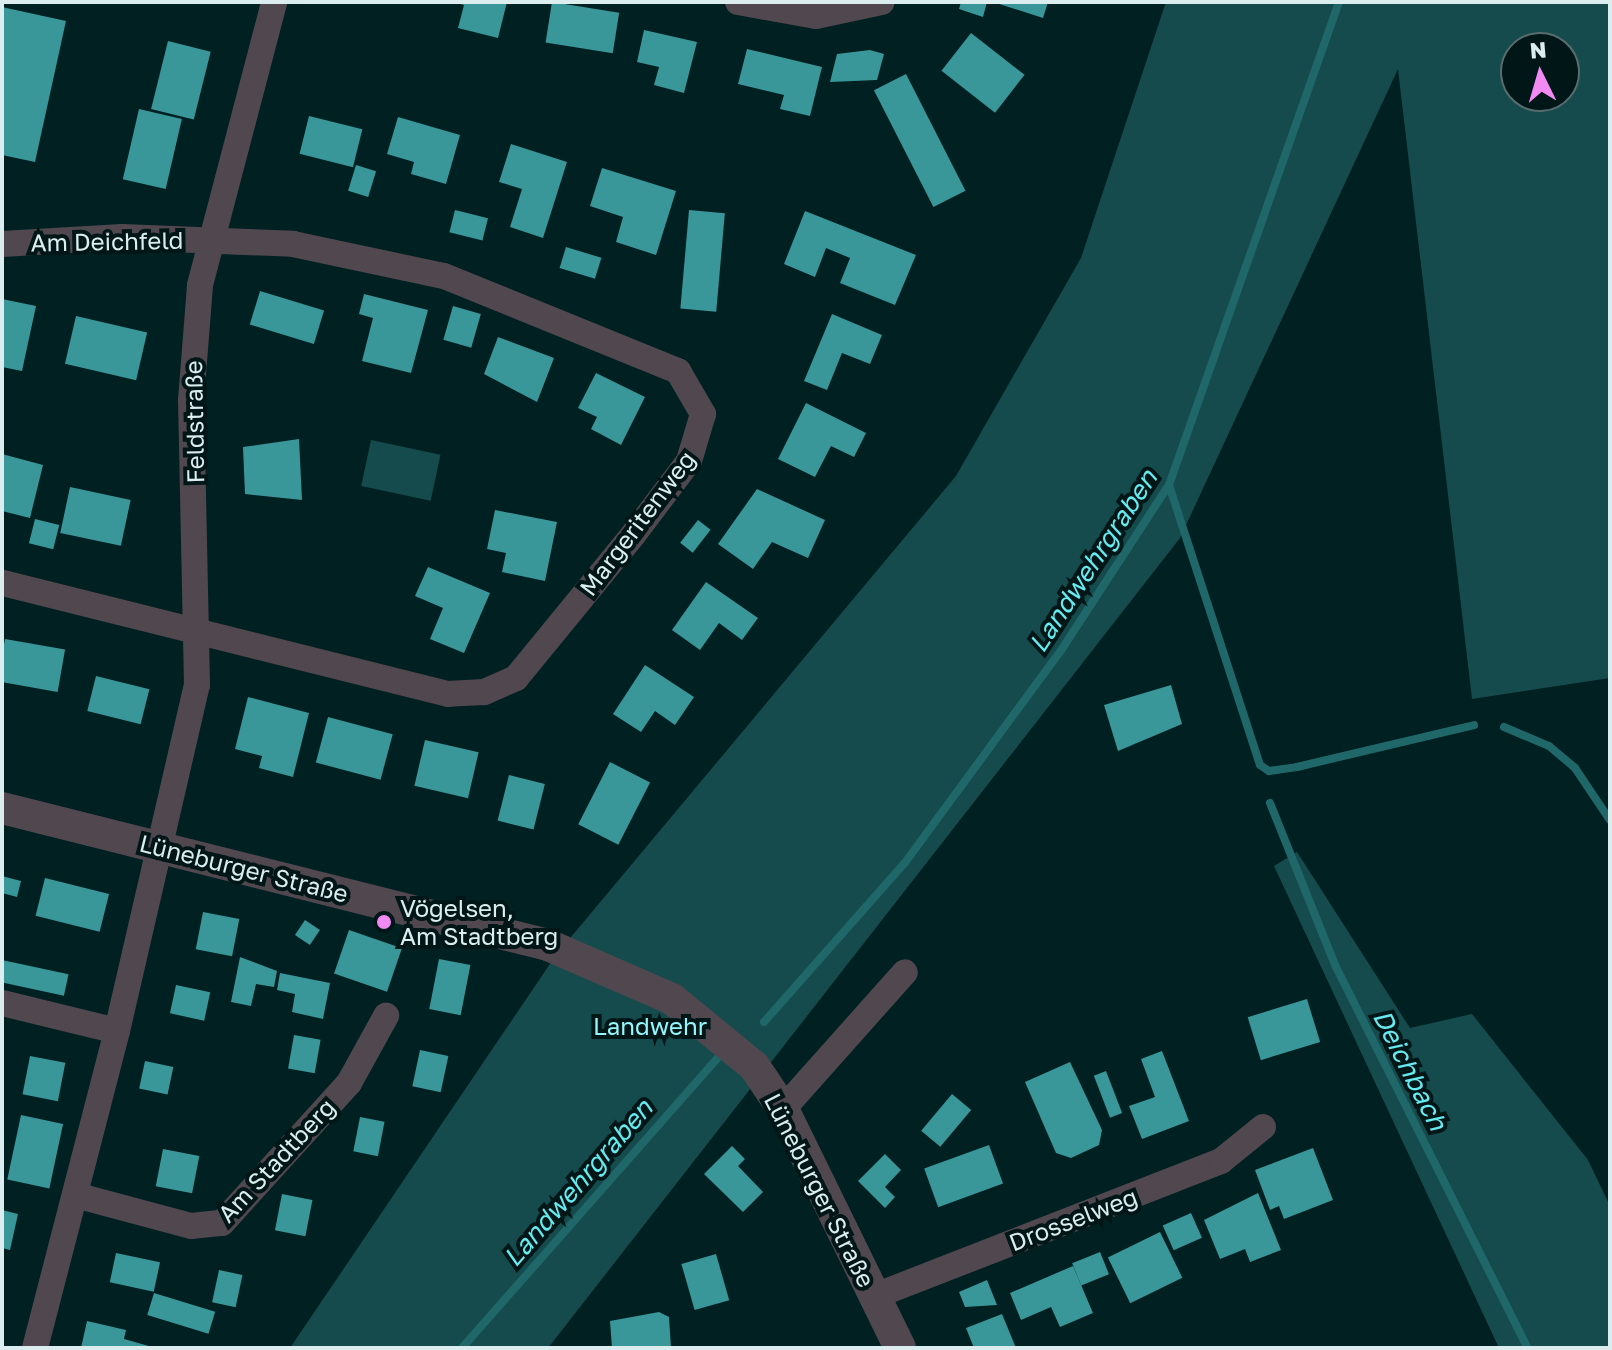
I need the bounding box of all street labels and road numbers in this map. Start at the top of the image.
street label: Am Deichfeld [30,225,184,257]
street label: Feldstraße [179,360,209,484]
street label: Margeritenweg [573,445,701,601]
street label: Lüneburger Straße [137,828,351,908]
street label: Lüneburger Straße [759,1088,881,1292]
street label: Am Stadtberg [211,1092,341,1228]
street label: Drosselweg [1005,1181,1141,1257]

